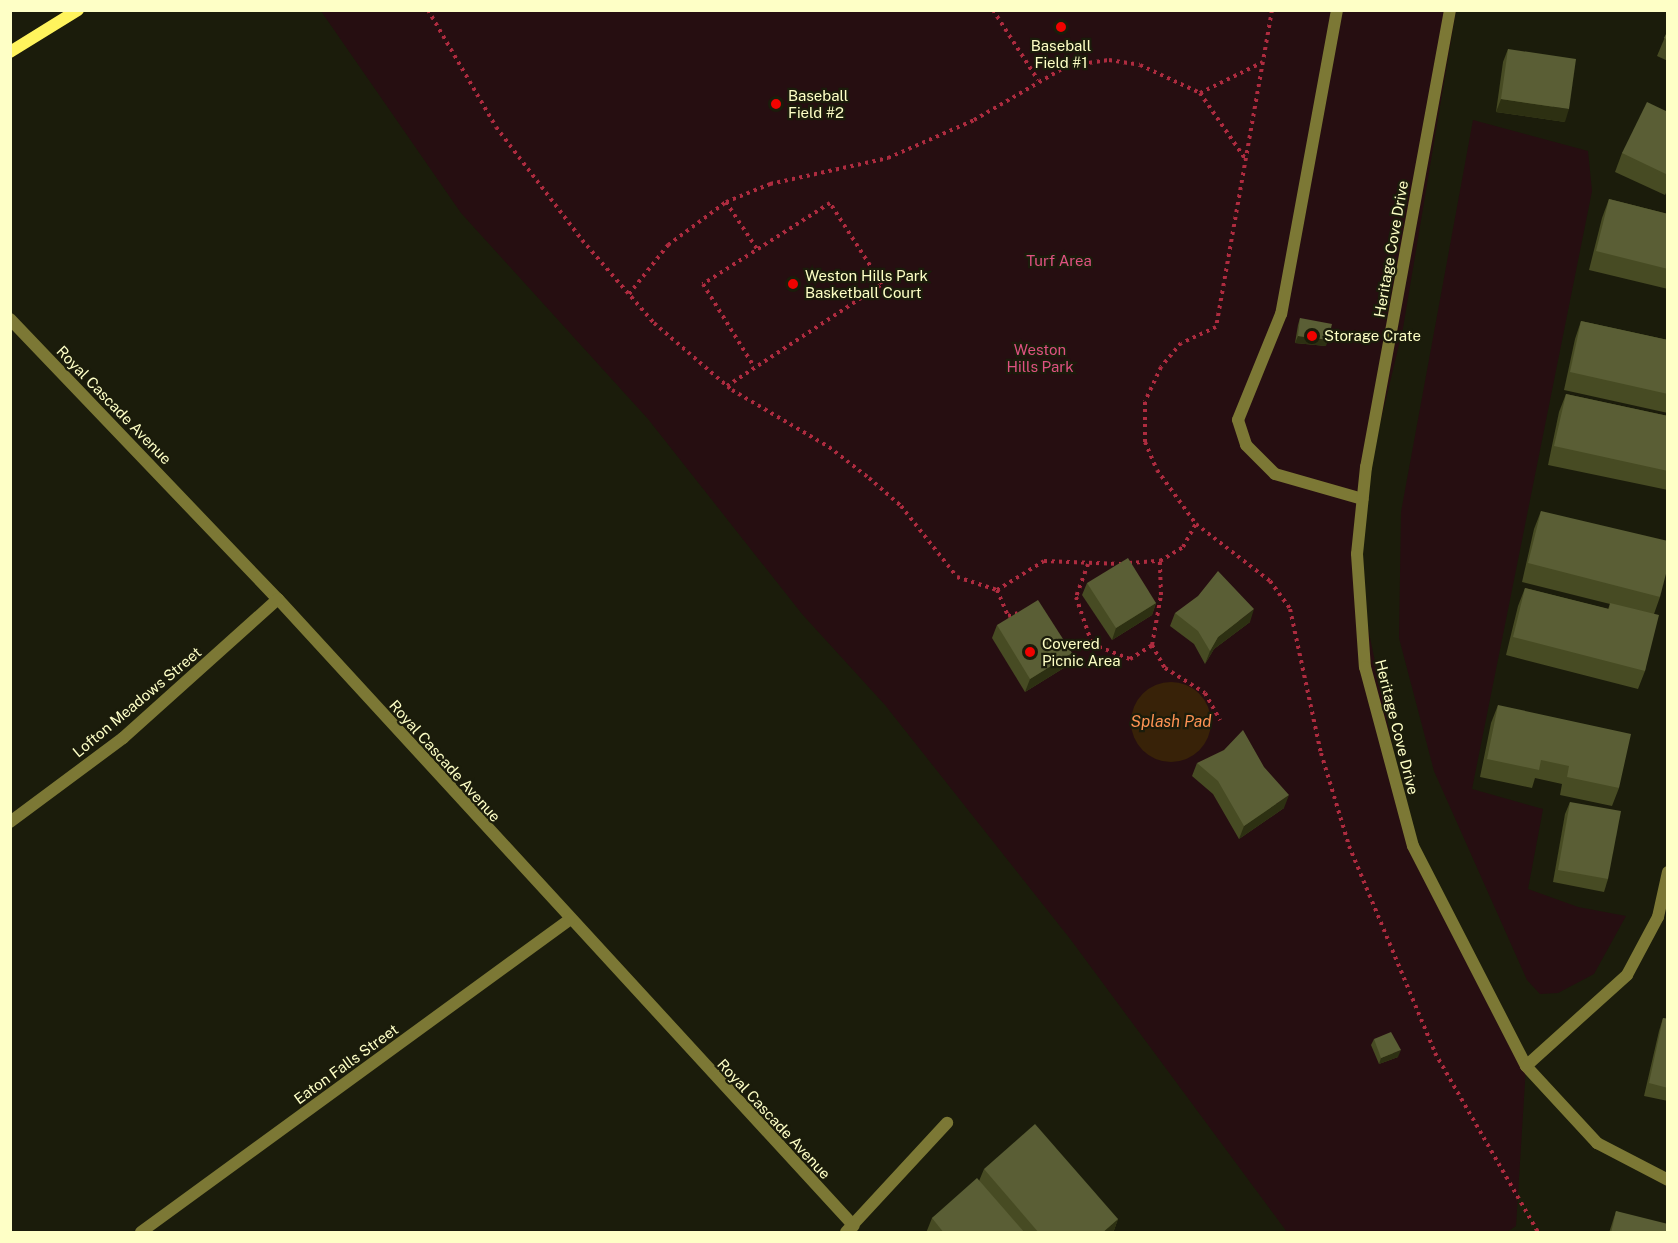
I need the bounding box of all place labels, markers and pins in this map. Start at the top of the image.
marker: Baseball Field #1 [1054,20,1068,34]
place label: Baseball Field #1 [1031,36,1091,71]
place label: Baseball Field #2 [788,86,848,121]
marker: Baseball Field #2 [769,97,783,111]
place label: Weston Hills Park Basketball Court [805,266,928,301]
marker: Weston Hills Park Basketball Court [786,277,800,291]
place label: Storage Crate [1324,327,1421,345]
marker: Storage Crate [1305,329,1319,343]
place label: Covered Picnic Area [1042,634,1121,669]
marker: Covered Picnic Area [1023,645,1037,659]

